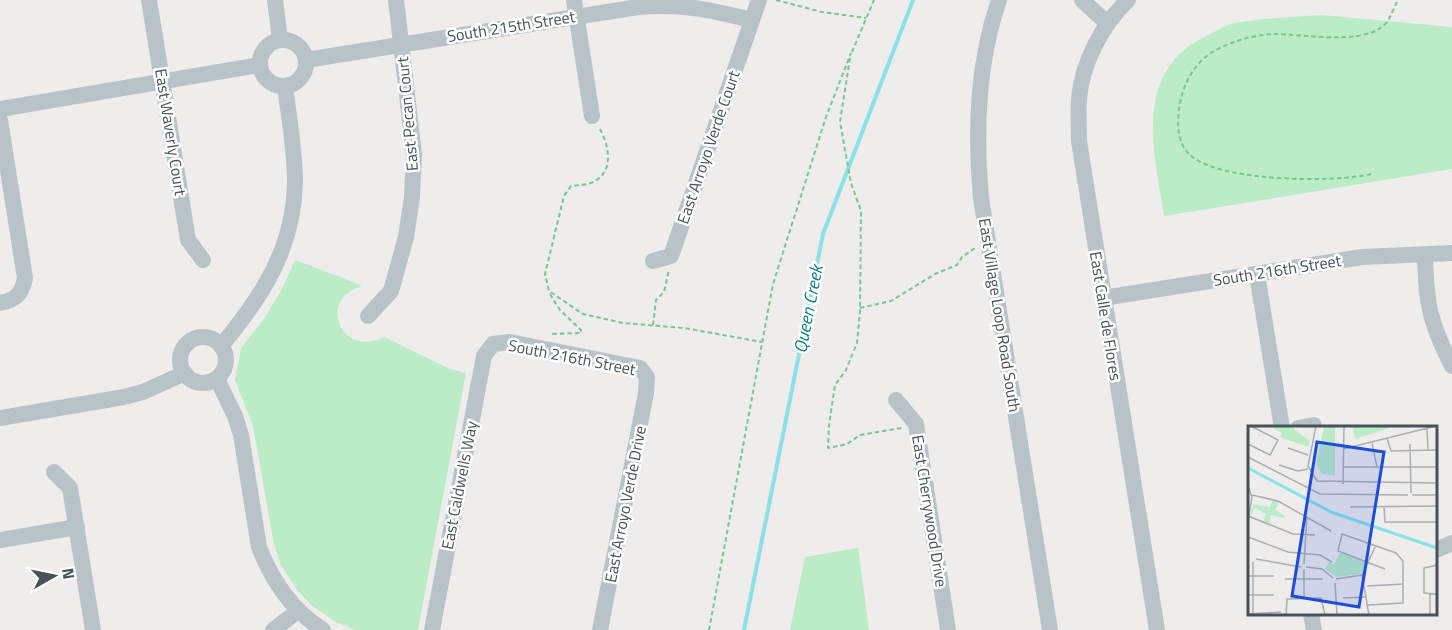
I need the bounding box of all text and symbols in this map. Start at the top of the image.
street label: South 215th Street [445,4,577,48]
street label: East Pecan Court [390,55,424,172]
street label: East Waverly Court [149,67,193,197]
street label: East Arroyo Verde Court [671,67,746,227]
street label: East Village Loop Road South [973,216,1027,414]
street label: South 216th Street [1211,248,1343,292]
street label: East Calle de Flores [1084,250,1128,382]
water label: Queen Creek [786,261,830,355]
street label: South 216th Street [506,333,638,381]
street label: East Caldwells Way [435,418,483,551]
street label: East Arroyo Verde Drive [598,424,652,584]
inset map [1248,426,1437,615]
street label: East Cherrywood Drive [906,433,954,589]
north arrow [24,546,84,606]
text: N [56,566,82,581]

